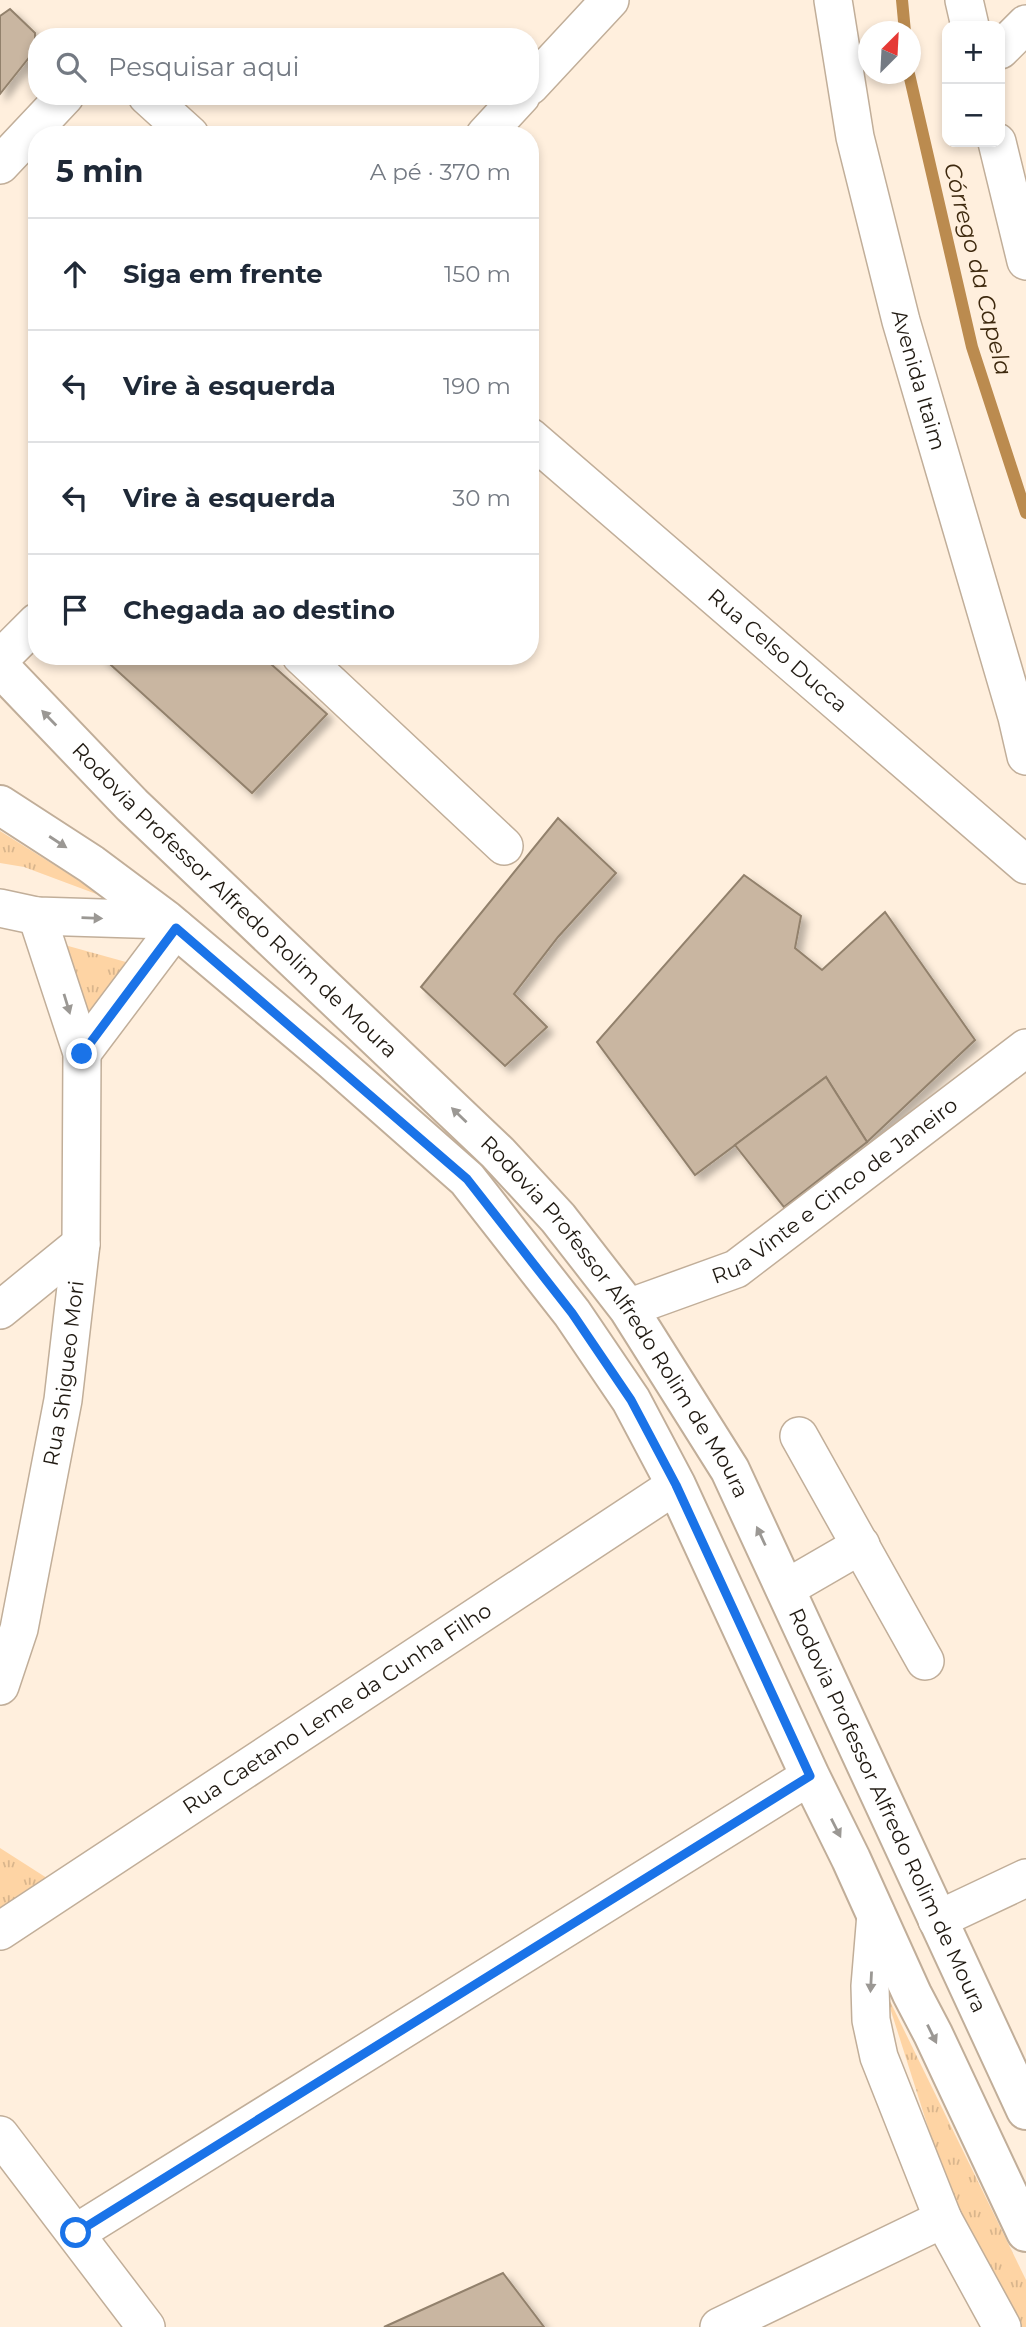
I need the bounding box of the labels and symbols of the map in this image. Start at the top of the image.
north arrow [858,21,921,84]
water label: Córrego da Capela [938,160,1018,378]
street label: Avenida Itaim [887,307,951,453]
street label: Rua Celso Ducca [703,583,853,717]
one-way arrow [41,710,58,727]
street label: Rodovia Professor Alfredo Rolim de Moura [67,737,403,1063]
one-way arrow [48,835,67,848]
one-way arrow [81,912,103,923]
one-way arrow [63,993,73,1014]
route end [66,1038,97,1069]
street label: Rua Vinte e Cinco de Janeiro [708,1092,962,1289]
one-way arrow [451,1108,468,1124]
street label: Rodovia Professor Alfredo Rolim de Moura [476,1130,754,1502]
street label: Rua Shigueo Mori [38,1279,89,1468]
one-way arrow [755,1526,766,1547]
street label: Rua Caetano Leme da Cunha Filho [178,1597,496,1819]
street label: Rodovia Professor Alfredo Rolim de Moura [784,1604,992,2016]
one-way arrow [830,1818,842,1838]
one-way arrow [865,1971,876,1993]
one-way arrow [927,2024,938,2044]
route start [60,2217,91,2248]

